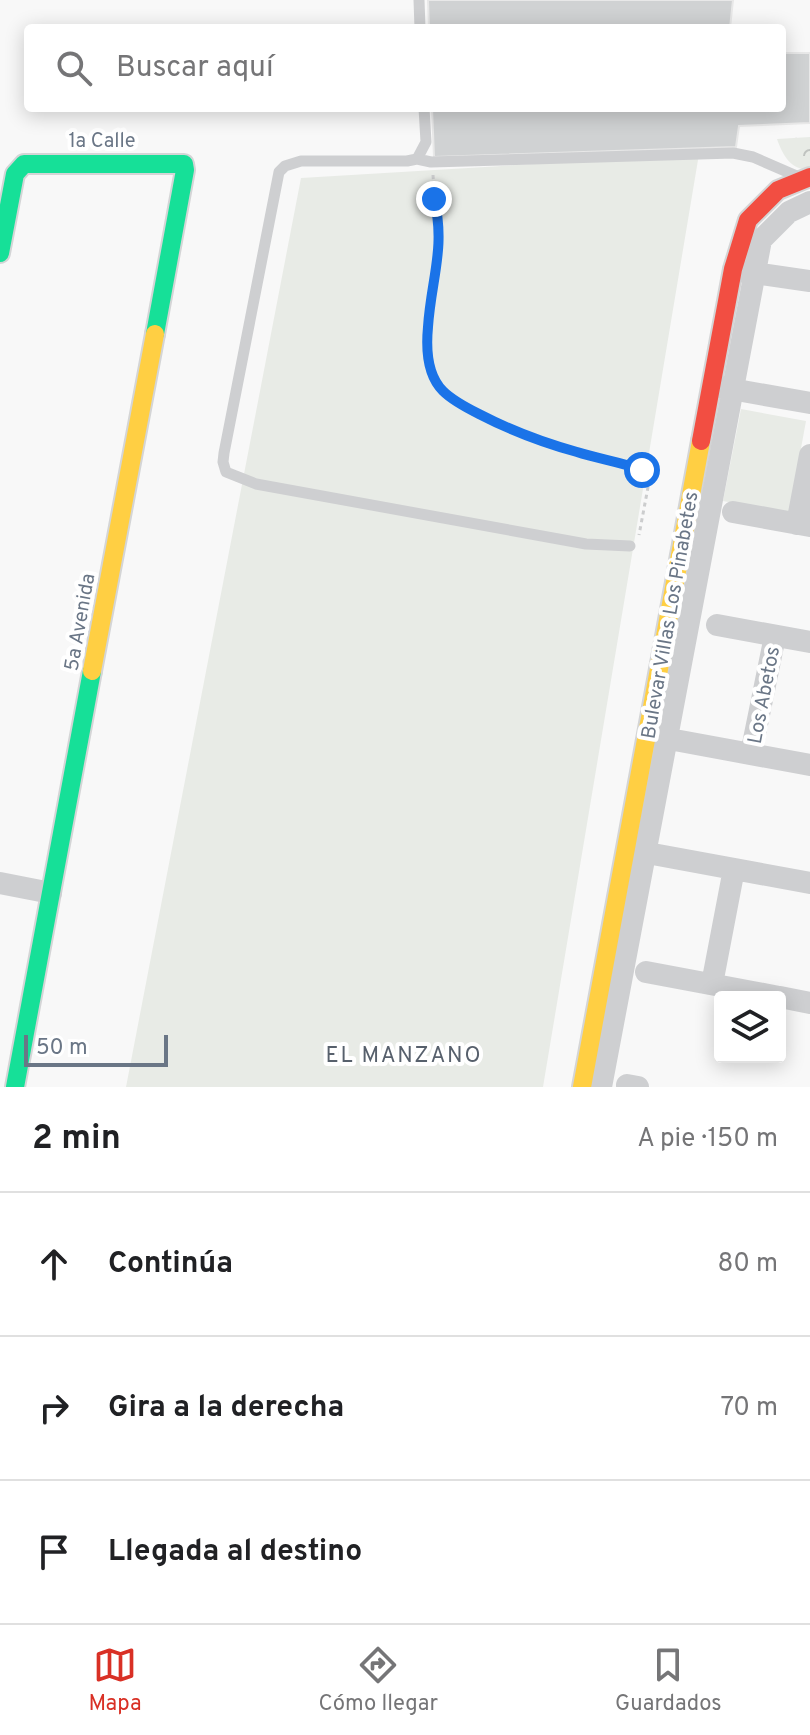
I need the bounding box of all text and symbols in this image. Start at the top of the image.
search box [24,24,786,112]
icon: search [52,46,96,90]
text: Buscar aquí [116,50,274,87]
street label: 1a Calle [69,129,135,155]
route end [416,181,452,217]
route start [624,452,660,488]
street label: Bulevar Villas Los Pinabetes [636,490,706,741]
street label: 5a Avenida [60,572,102,673]
street label: Los Abetos [743,644,787,746]
map controls [714,991,786,1063]
button: layers [714,991,786,1063]
scale bar [24,1031,168,1067]
text: 50 m [36,1035,88,1062]
district label: EL MANZANO [325,1043,483,1070]
text: 2 min [32,1118,121,1161]
text: A pie · 150 m [637,1123,778,1156]
icon: ahead [32,1242,76,1286]
text: Continúa [108,1246,233,1283]
text: 80 m [718,1248,778,1281]
icon: right [32,1386,76,1430]
text: Gira a la derecha [108,1390,344,1427]
text: 70 m [720,1392,778,1425]
icon: arrive [32,1530,76,1574]
text: Llegada al destino [108,1534,362,1571]
tab: Mapa [88,1643,142,1718]
tab: Cómo llegar [318,1643,438,1718]
tab: Guardados [615,1643,722,1718]

